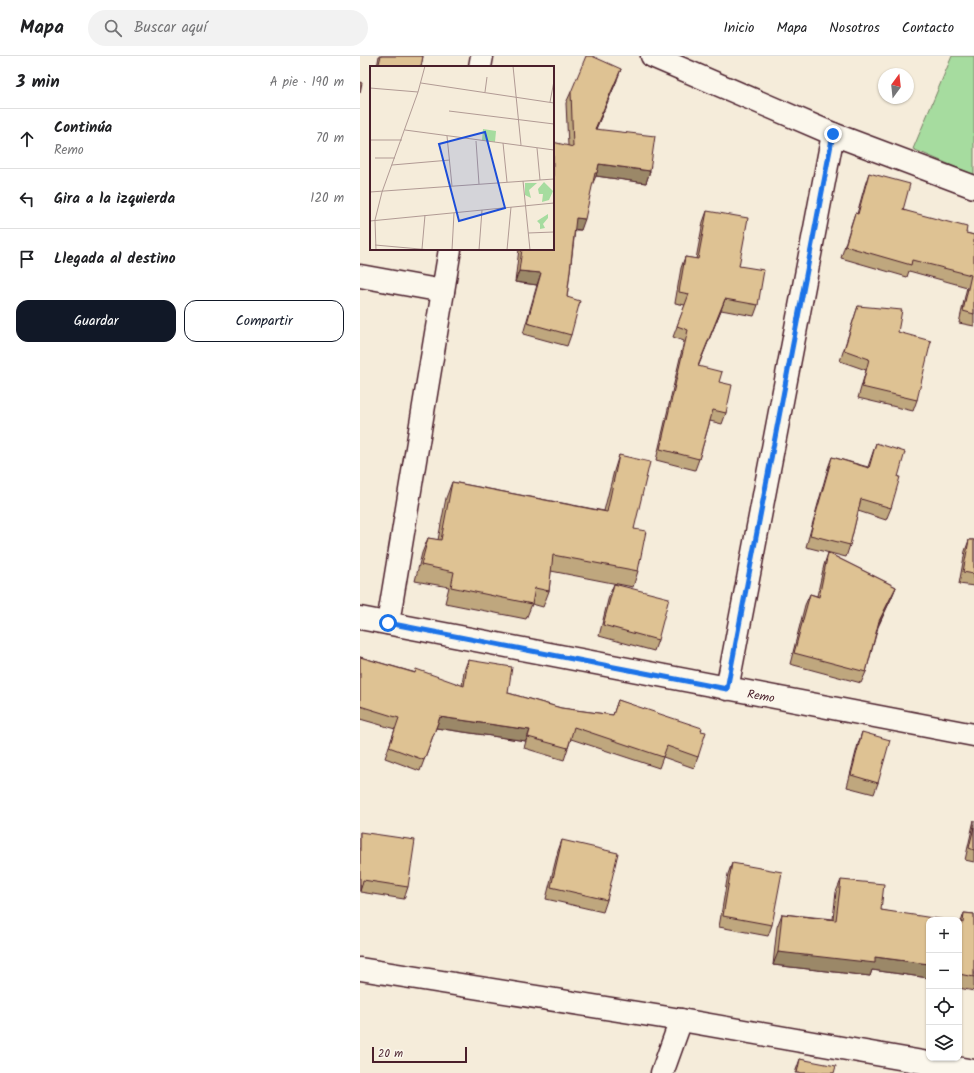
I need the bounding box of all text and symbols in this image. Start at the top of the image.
search box [88,10,368,46]
text: Mapa [20,13,64,43]
text: Buscar aquí [134,16,207,40]
icon: search [102,17,124,39]
text: Inicio [723,17,754,39]
text: Mapa [776,17,807,39]
text: Nosotros [829,17,880,39]
text: Contacto [902,17,954,39]
inset map [370,66,554,250]
north arrow [878,68,914,104]
text: 3 min [16,69,60,96]
text: A pie · 190 m [270,72,344,93]
text: Continúa [54,116,112,140]
route end [824,125,842,143]
icon: ahead [16,128,38,150]
text: 70 m [316,128,344,149]
text: Remo [54,140,84,161]
text: Gira a la izquierda [54,187,175,211]
icon: left [16,188,38,210]
text: 120 m [310,188,344,209]
text: Llegada al destino [54,247,176,271]
icon: arrive [16,248,38,270]
button: Guardar [16,300,176,342]
button: Compartir [184,300,344,342]
route start [379,614,397,632]
street label: Remo [746,685,776,708]
map controls [926,917,962,1061]
button: + [926,917,962,953]
button: − [926,953,962,989]
button: locate [926,989,962,1025]
button: layers [926,1025,962,1061]
scale bar [372,1045,467,1064]
text: 20 m [378,1045,403,1063]

